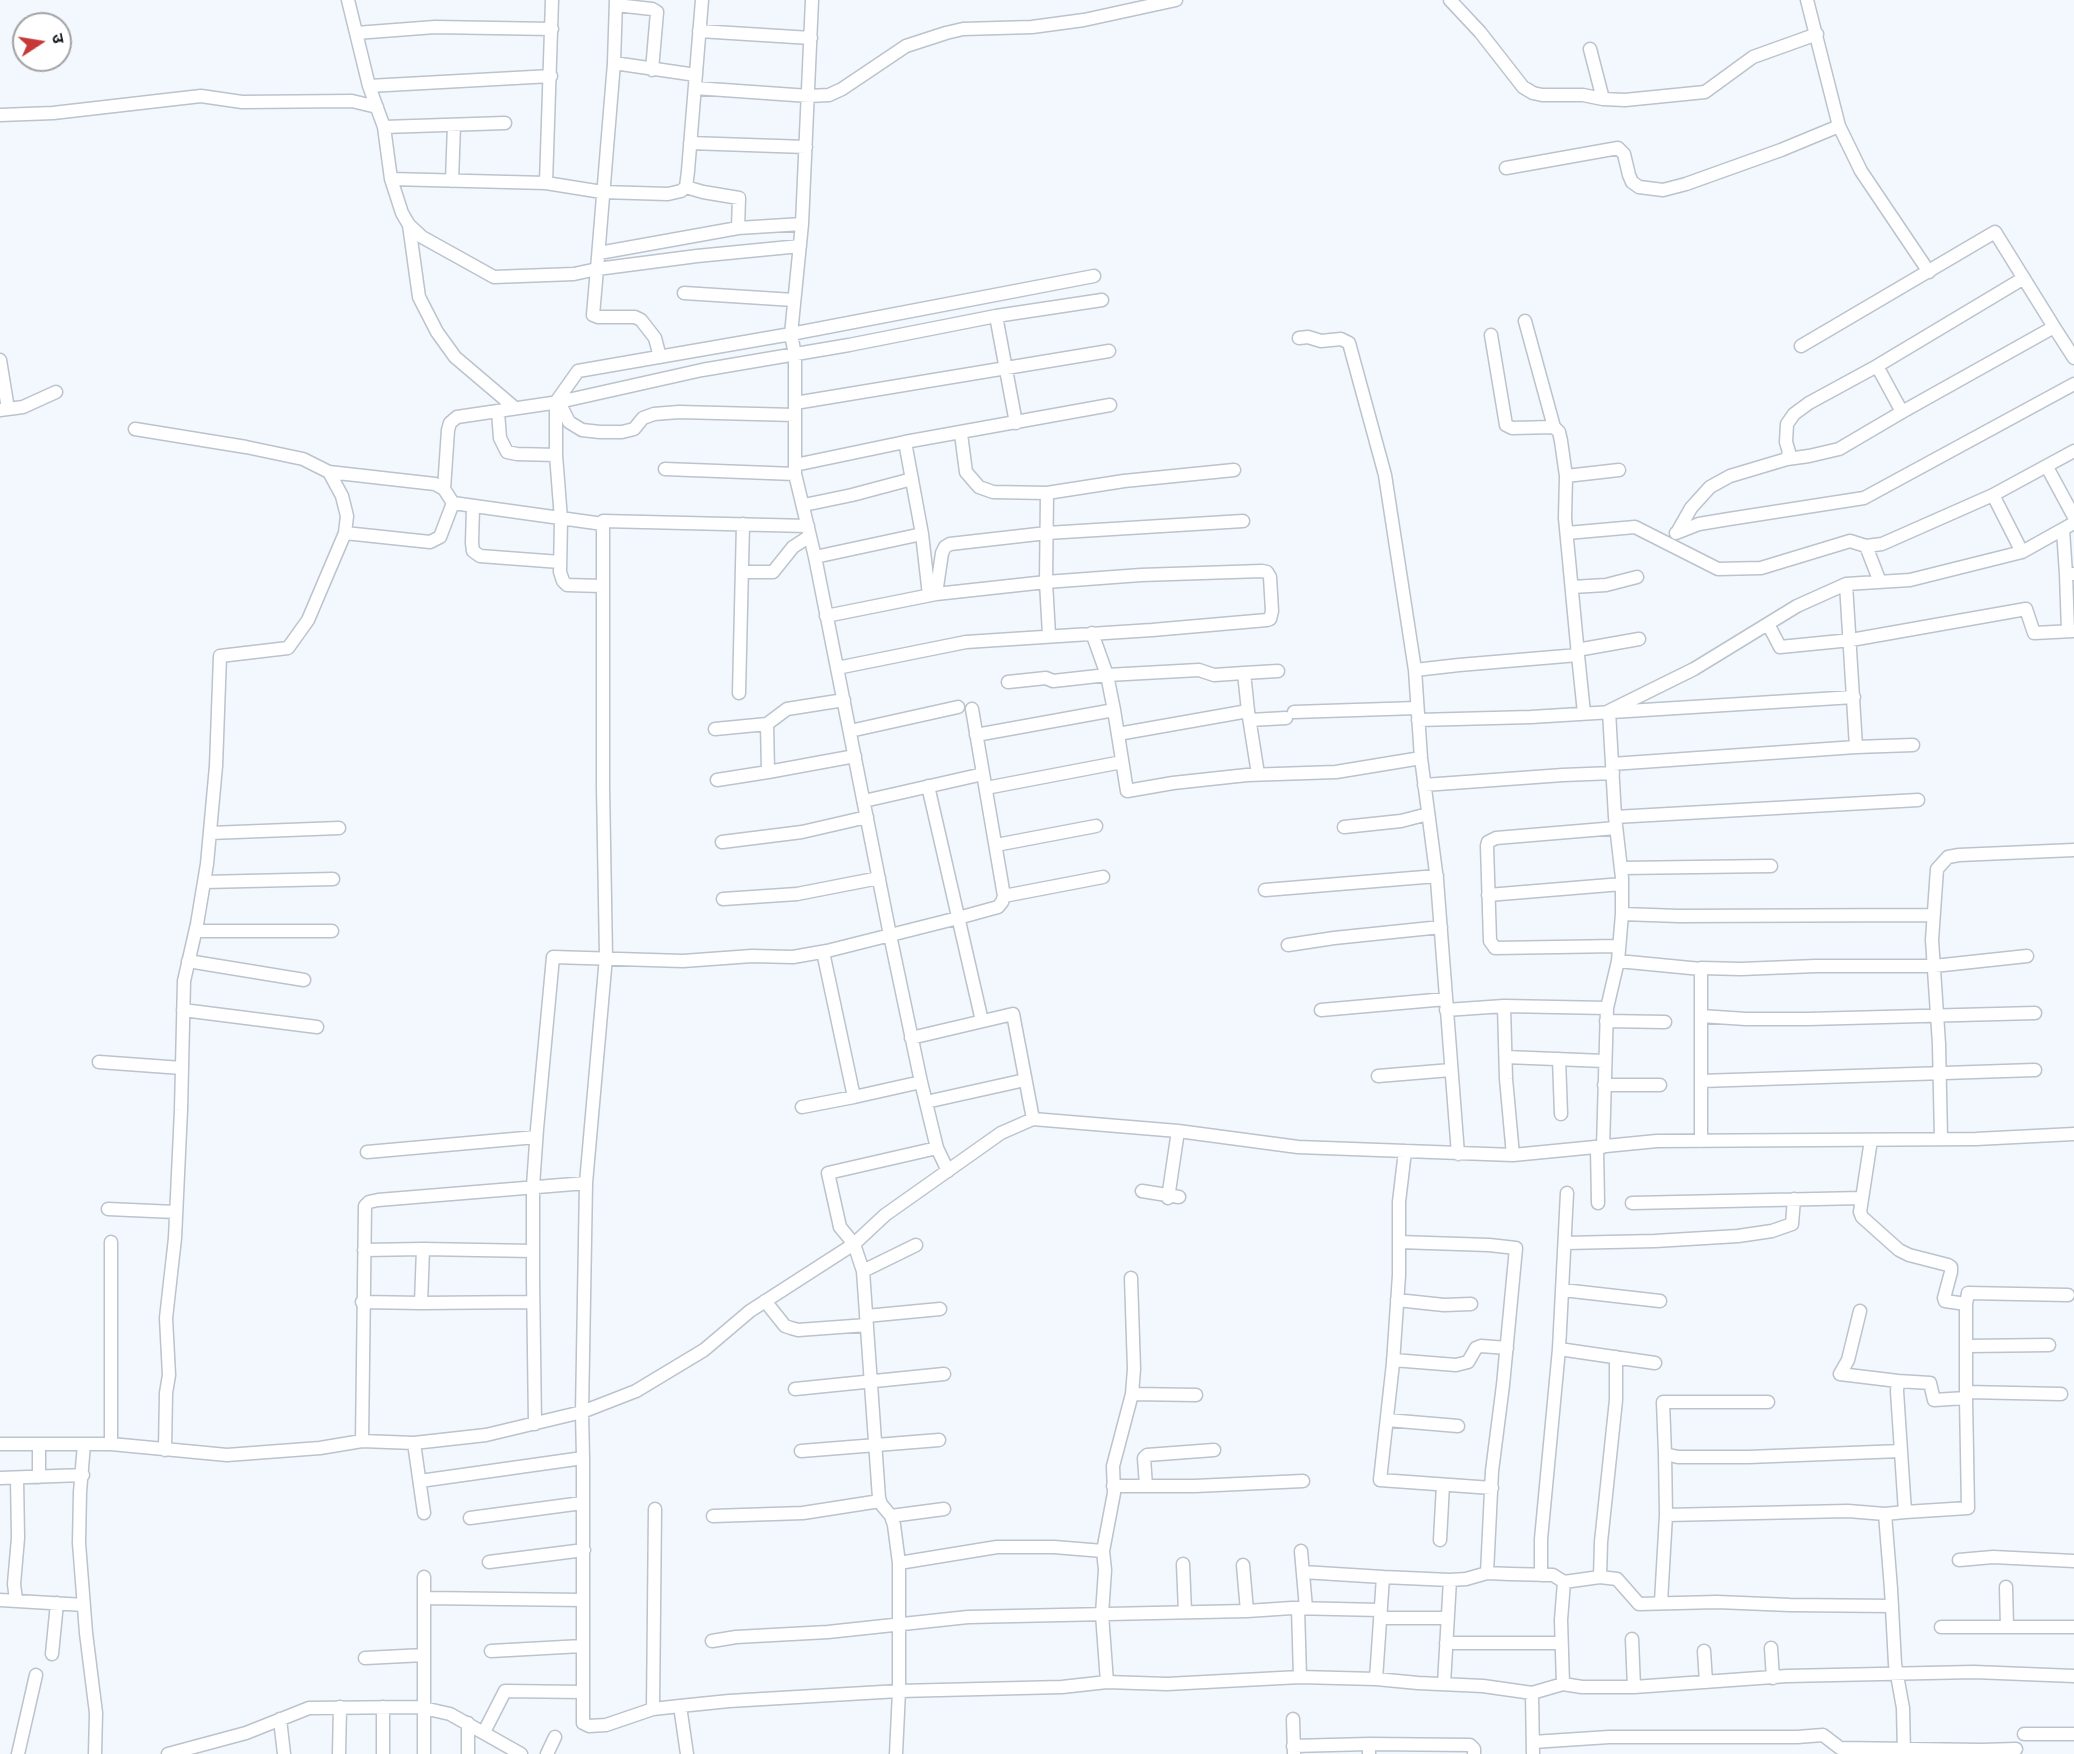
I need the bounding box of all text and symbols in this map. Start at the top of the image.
north arrow [12,12,72,72]
text: उ [47,32,69,45]

